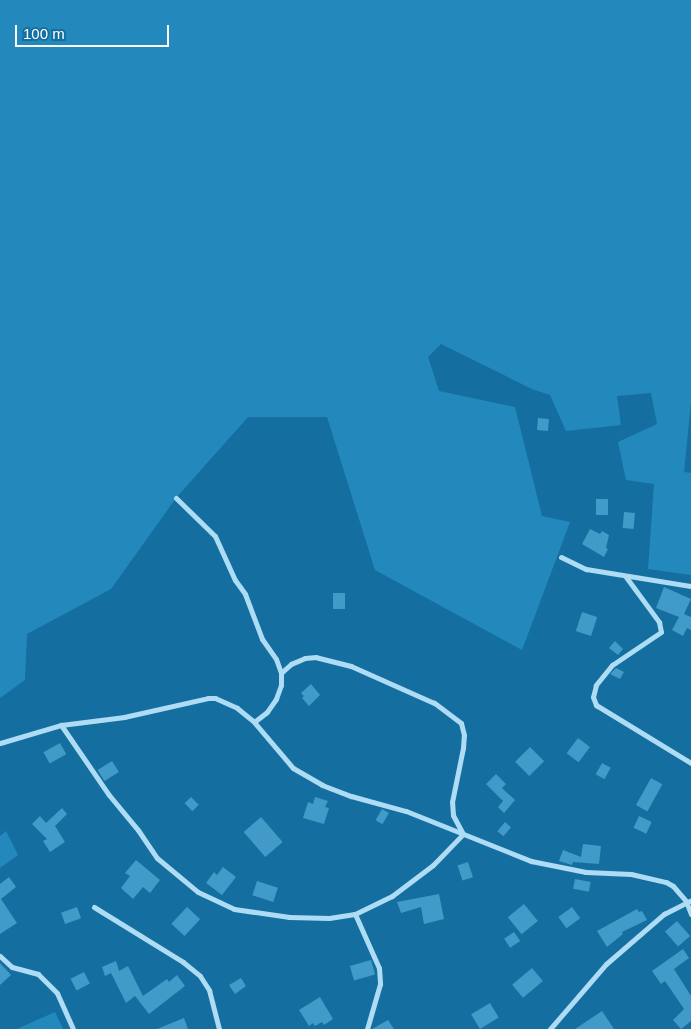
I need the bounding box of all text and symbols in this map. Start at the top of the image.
scale bar [18,15,171,47]
text: 100 m [23,25,65,42]

